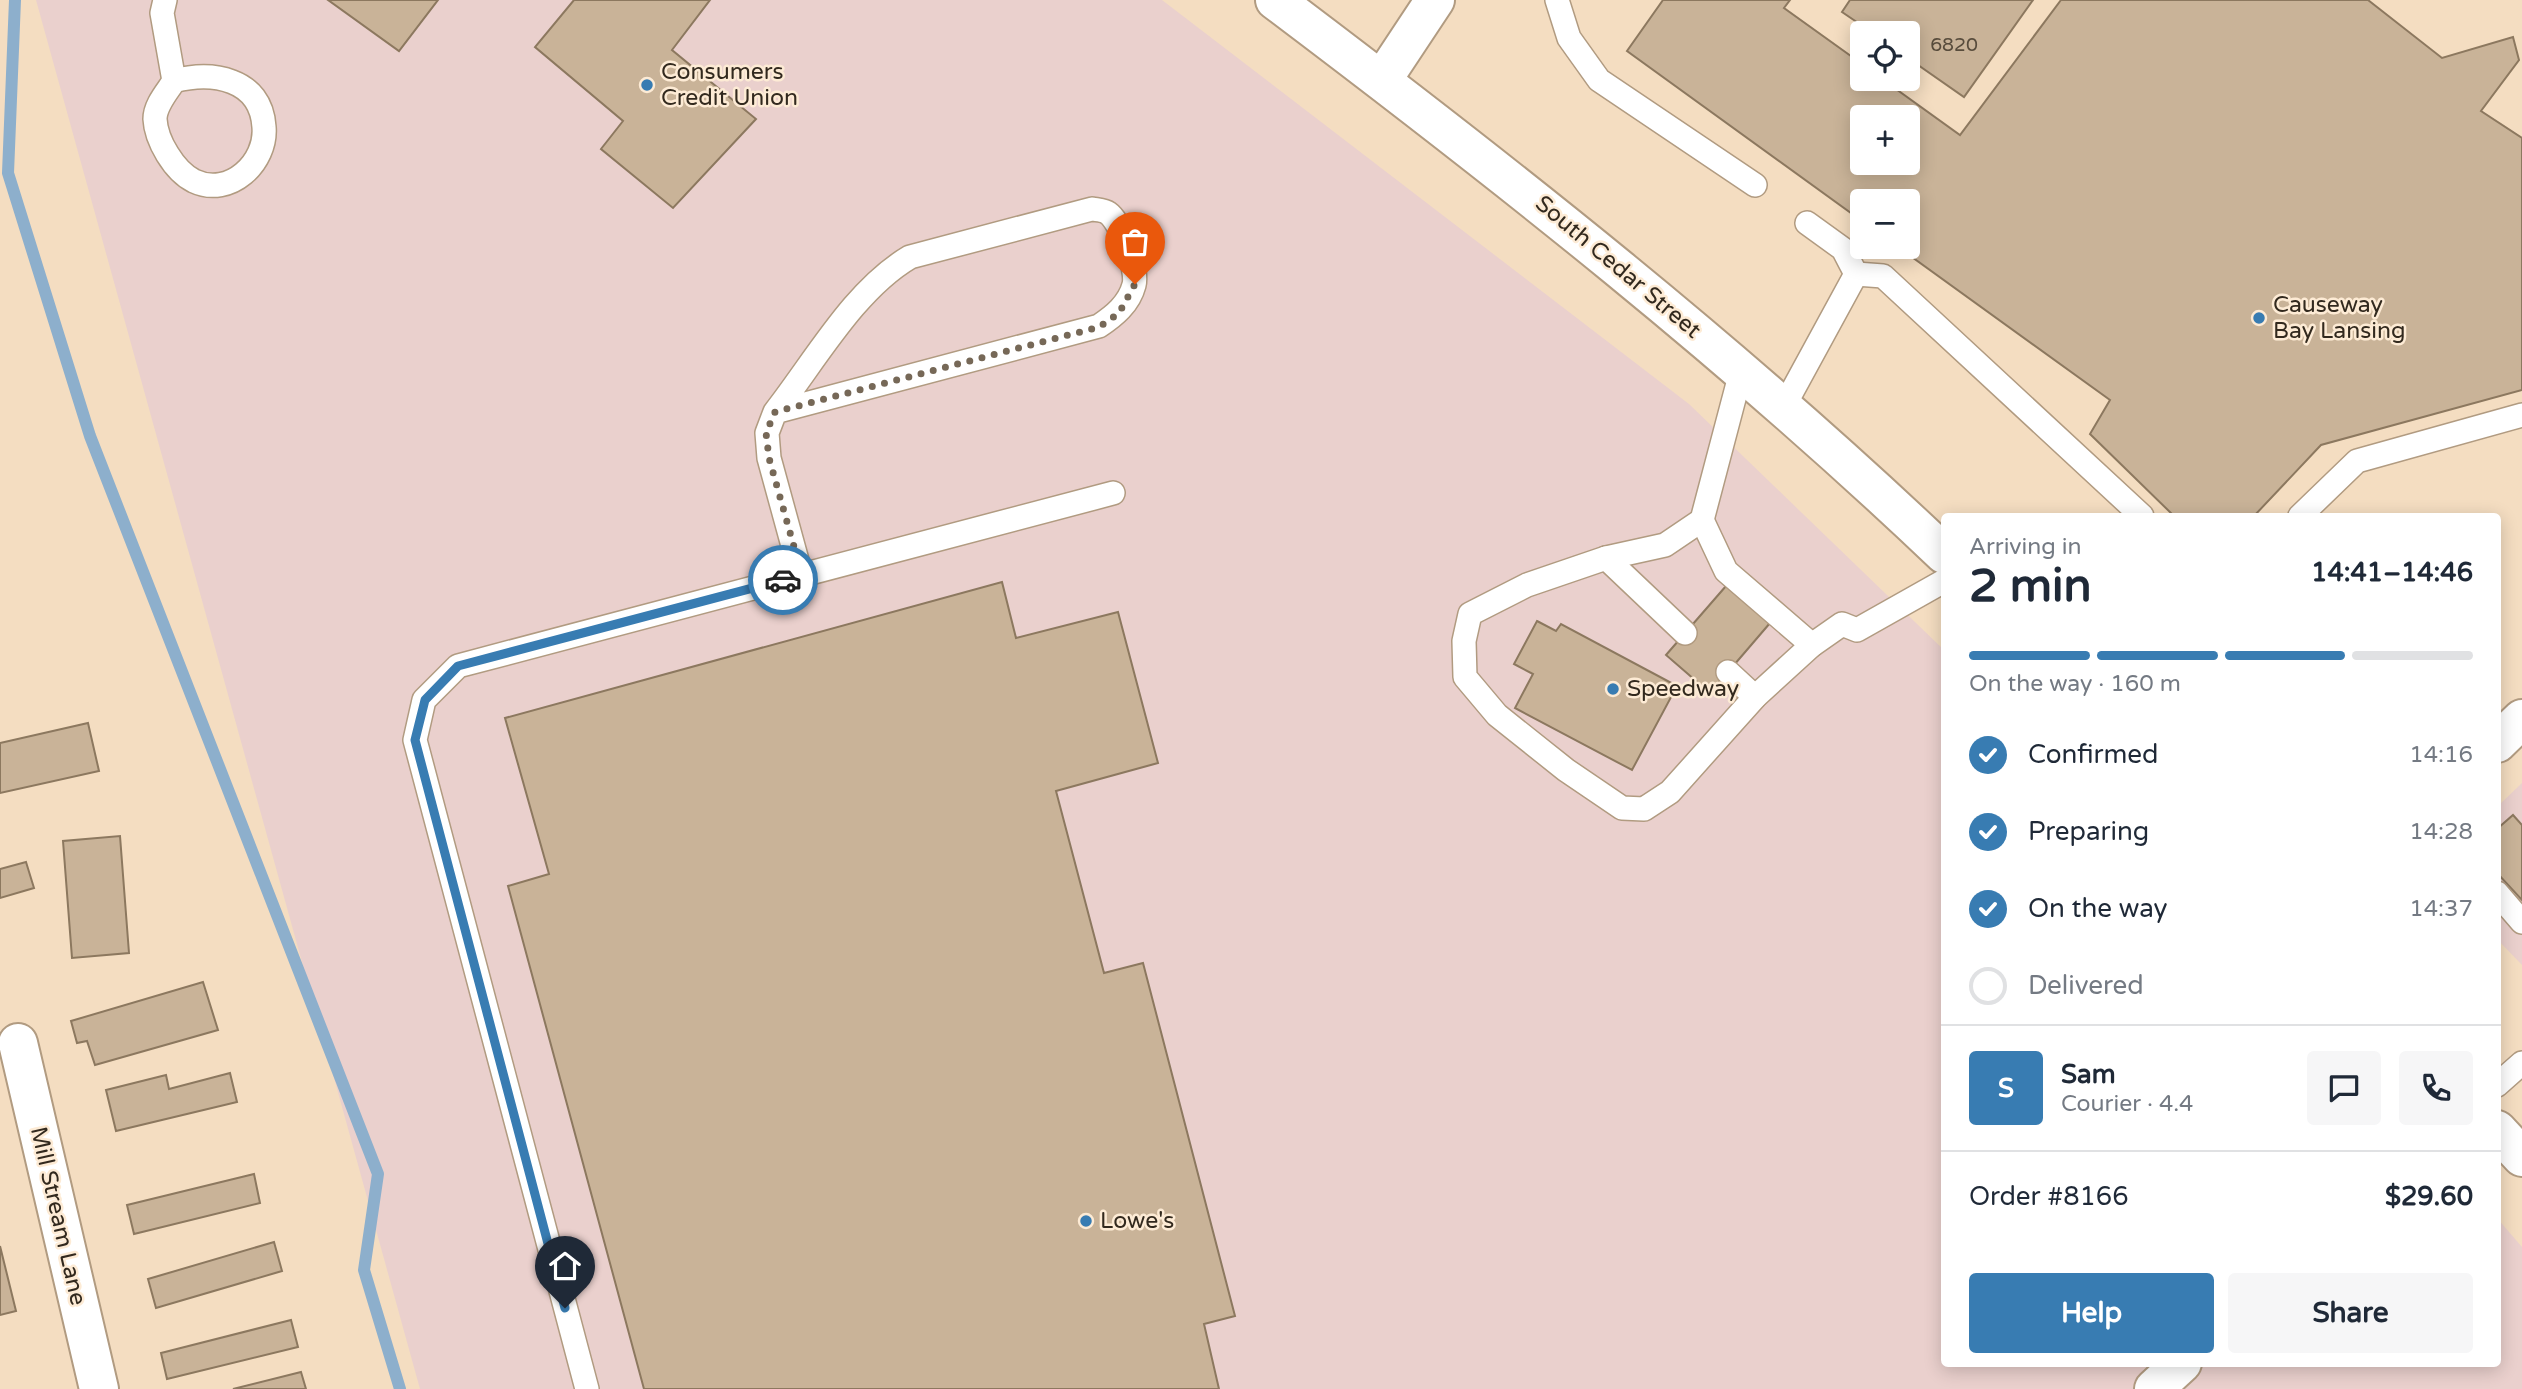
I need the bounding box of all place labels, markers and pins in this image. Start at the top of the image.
place label: Consumers Credit Union [661,58,798,112]
marker: Consumers Credit Union [639,77,655,93]
pin [1105,212,1165,284]
place label: Causeway Bay Lansing [2273,291,2405,345]
marker: Causeway Bay Lansing [2251,310,2267,326]
place label: Speedway [1627,675,1739,703]
marker: Speedway [1605,681,1621,697]
place label: Lowe's [1100,1207,1174,1235]
marker: Lowe's [1078,1213,1094,1229]
pin [535,1236,595,1308]

